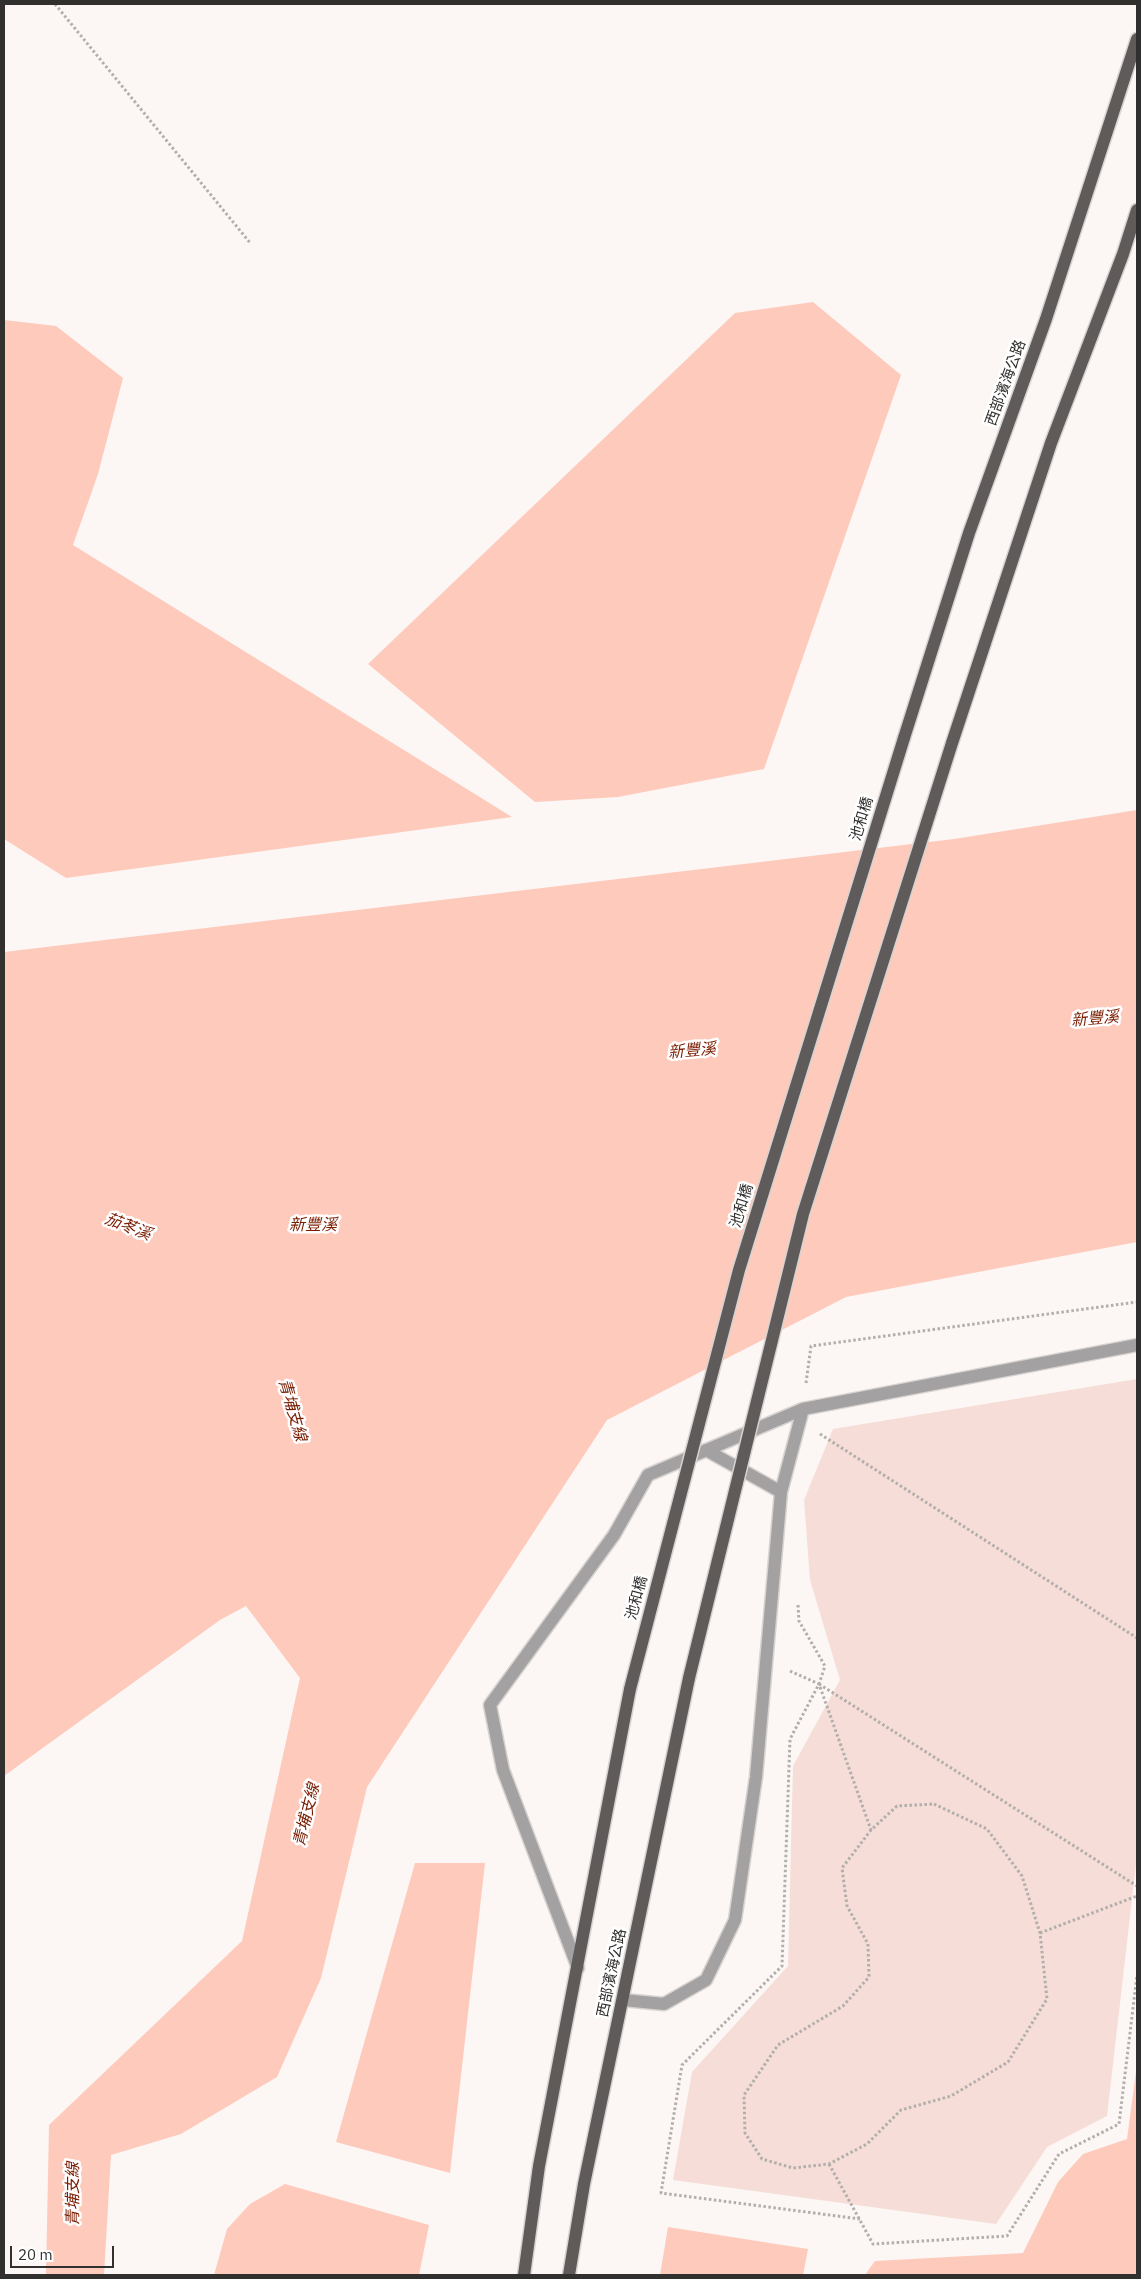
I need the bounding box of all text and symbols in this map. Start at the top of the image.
street label: 西部濱海公路 [982,338,1030,428]
street label: 池和橋 [847,795,877,843]
water label: 新豐溪 [1070,1007,1120,1031]
water label: 新豐溪 [667,1039,717,1063]
street label: 池和橋 [727,1182,757,1230]
water label: 茄苳溪 [102,1209,154,1245]
water label: 新豐溪 [289,1215,337,1235]
water label: 青埔支線 [274,1377,310,1443]
street label: 池和橋 [622,1574,652,1622]
water label: 青埔支線 [290,1782,324,1848]
street label: 西部濱海公路 [594,1927,630,2019]
water label: 青埔支線 [63,2162,83,2226]
scale bar [12,2236,116,2268]
text: 20 m [18,2245,53,2264]

